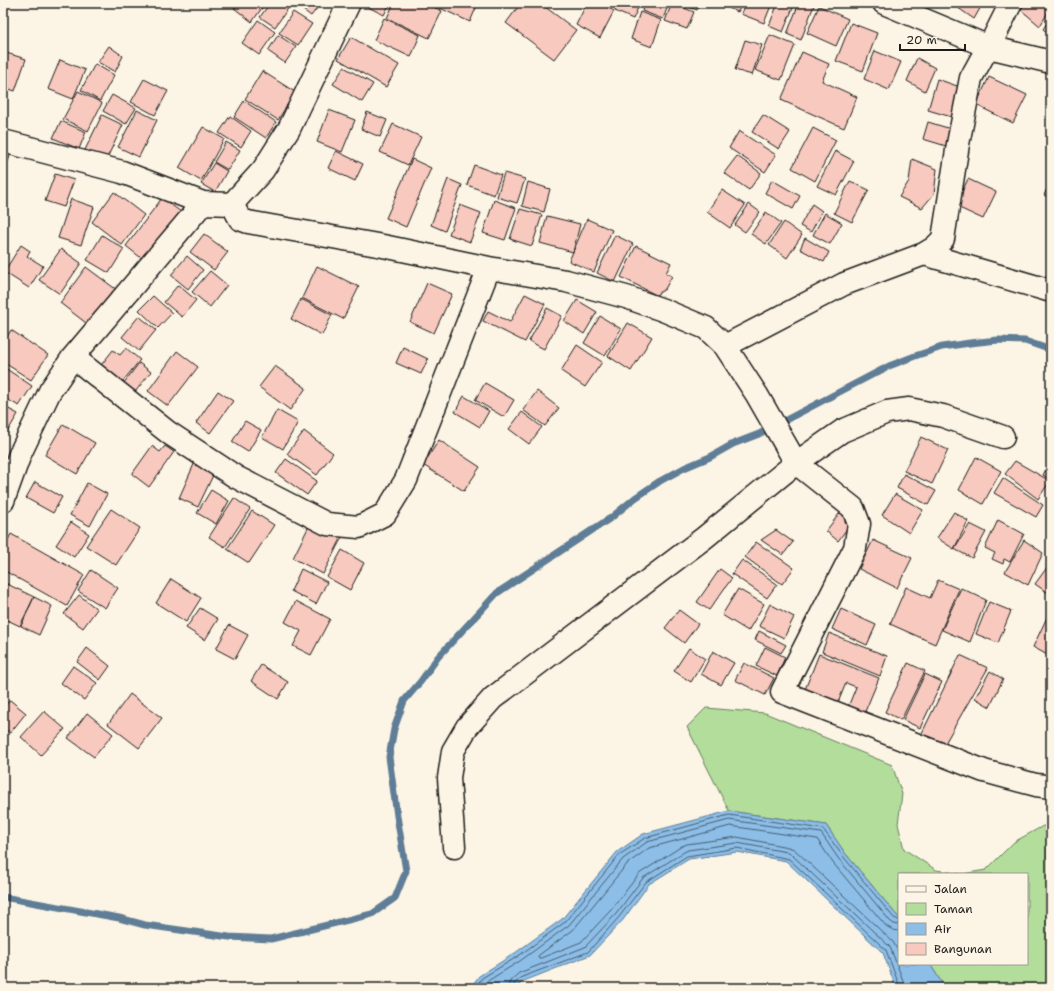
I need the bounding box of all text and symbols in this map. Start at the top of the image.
scale bar [900,26,965,52]
text: 20 m [906,32,937,48]
legend [898,873,1028,965]
text: Jalan [934,881,967,897]
text: Taman [934,901,973,917]
text: Air [934,921,952,937]
text: Bangunan [934,941,992,957]

